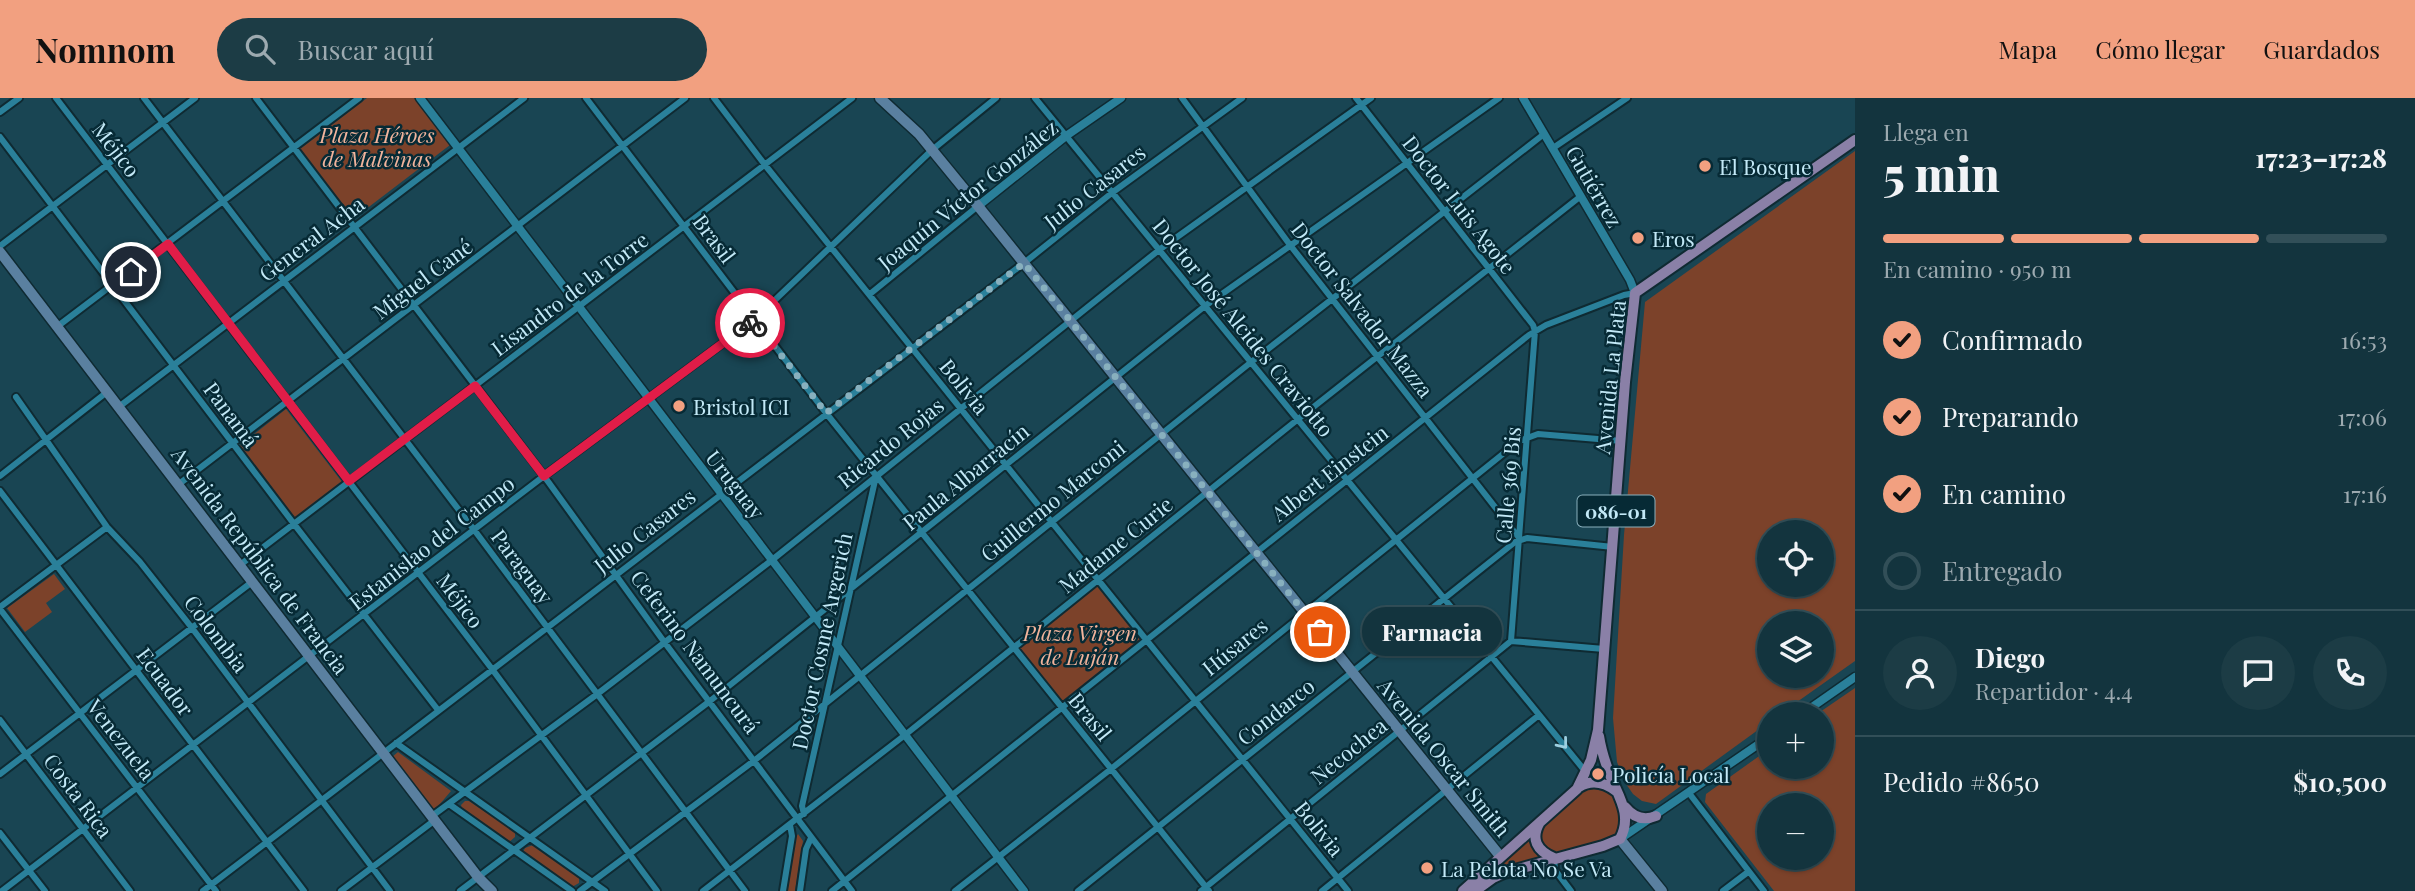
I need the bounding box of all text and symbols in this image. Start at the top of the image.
search box [217,18,707,81]
text: Nomnom [35,27,175,71]
icon: search [241,30,279,68]
text: Buscar aquí [297,32,434,67]
text: Mapa [1999,33,2057,65]
text: Cómo llegar [2095,33,2225,65]
text: Guardados [2263,33,2380,65]
street label: Joaquín Víctor González [870,113,1063,276]
street label: Méjico [87,116,147,182]
text: Llega en [1883,116,1969,147]
park label: Plaza Héroes de Malvinas [319,120,434,172]
street label: Doctor Luis Agote [1397,129,1523,279]
street label: Julio Casares [1037,138,1150,235]
street label: Gutiérrez [1560,140,1630,232]
text: 17:23–17:28 [2255,140,2387,175]
text: 5 min [1883,142,2000,204]
place label: El Bosque [1719,152,1812,180]
marker: El Bosque [1697,158,1713,174]
street label: General Acha [253,189,370,287]
street label: Brasil [687,208,743,268]
street label: Doctor José Alcides Craviotto [1147,212,1341,442]
street label: Doctor Salvador Mazza [1286,216,1441,403]
place label: Eros [1652,224,1695,252]
street label: Lisandro de la Torre [485,225,653,361]
marker: Eros [1630,230,1646,246]
street label: Miguel Cané [367,231,477,325]
pin [101,242,161,302]
icon: home [112,253,150,291]
text: En camino · 950 m [1883,253,2071,284]
courier [715,288,785,358]
street label: Avenida La Plata [1587,298,1631,456]
icon: bike [731,304,769,342]
icon: check [1883,321,1921,359]
text: Confirmado [1942,322,2083,357]
text: 16:53 [2341,324,2387,355]
street label: Bolivia [934,353,996,420]
street label: Panamá [198,376,266,453]
street label: Ricardo Rojas [831,391,949,493]
place label: Bristol ICI [693,392,789,420]
marker: Bristol ICI [671,398,687,414]
icon: check [1883,398,1921,436]
text: Preparando [1942,399,2079,434]
text: 17:06 [2337,401,2387,432]
street label: Paula Albarracín [896,416,1034,536]
street label: Albert Einstein [1264,417,1394,527]
street label: Calle 369 Bis [1488,425,1526,545]
street label: Guillermo Marconi [974,433,1130,567]
street label: Avenida República de Francia [166,440,356,680]
street label: Uruguay [700,444,772,524]
street label: Estanislao del Campo [343,469,519,615]
icon: check [1883,475,1921,513]
text: En camino [1942,476,2066,511]
text: 17:16 [2343,478,2387,509]
street label: Julio Casares [587,482,700,579]
street label: Madame Curie [1052,490,1178,598]
road number: 086-01 [1578,496,1654,526]
map controls [1757,520,1834,870]
button: locate [1757,520,1834,597]
street label: Paraguay [486,523,560,609]
street label: Doctor Cosme Argerich [784,529,858,752]
text: Entregado [1942,553,2063,588]
street label: Ceferino Namuncurá [625,564,767,739]
street label: Méjico [431,567,491,633]
street label: Colombia [179,589,256,678]
pin [1290,602,1350,662]
callout: Farmacia [1362,608,1502,656]
street label: Húsares [1195,611,1273,681]
button: layers [1757,611,1834,688]
icon: bag [1301,613,1339,651]
text: Farmacia [1382,616,1482,647]
park label: Plaza Virgen de Luján [1022,618,1137,670]
button: person [1883,636,1957,710]
button: chat [2221,636,2295,710]
button: phone [2313,636,2387,710]
text: Diego [1975,640,2045,675]
street label: Ecuador [131,641,201,721]
street label: Condarco [1231,671,1319,751]
street label: Avenida Oscar Smith [1372,671,1518,842]
text: Repartidor · 4.4 [1975,675,2133,706]
street label: Brasil [1063,686,1119,746]
street label: Venezuela [81,692,163,785]
button: + [1757,702,1834,779]
street label: Necochea [1304,710,1392,789]
one-way arrow [1555,735,1567,748]
street label: Costa Rica [38,747,120,843]
place label: Policía Local [1612,760,1730,788]
text: Pedido #8650 [1883,764,2040,799]
text: $10,500 [2293,764,2387,799]
marker: Policía Local [1590,766,1606,782]
button: − [1757,793,1834,870]
street label: Bolivia [1289,795,1351,862]
place label: La Pelota No Se Va [1441,854,1612,882]
marker: La Pelota No Se Va [1419,860,1435,876]

